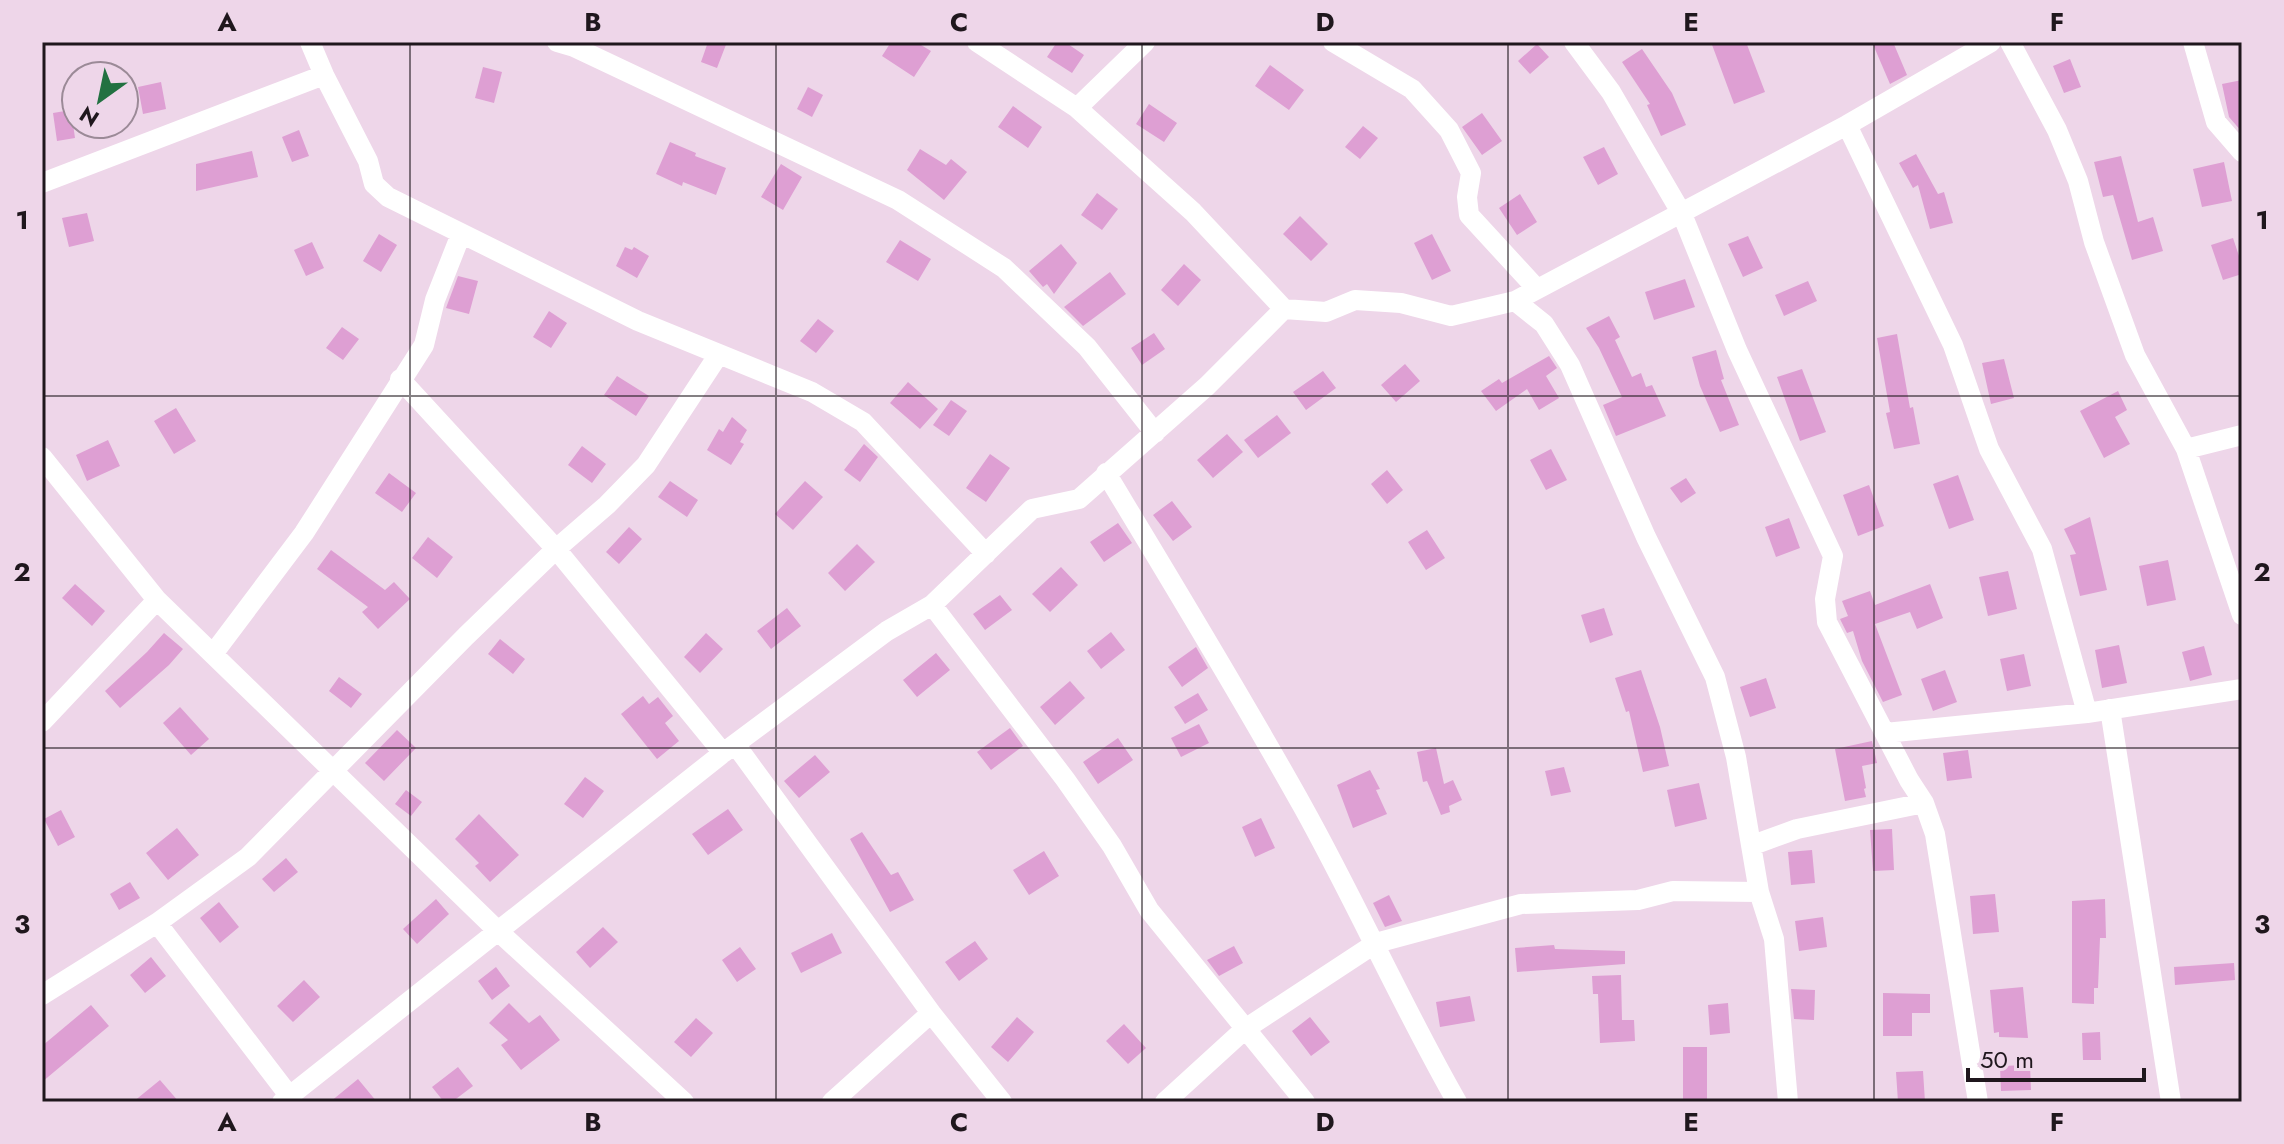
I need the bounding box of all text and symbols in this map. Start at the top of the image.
text: A [216,3,237,41]
text: B [584,3,602,41]
text: C [950,3,968,41]
text: D [1315,3,1335,41]
text: E [1683,3,1699,41]
text: F [2050,3,2064,41]
north arrow [60,60,140,140]
text: N [73,99,105,135]
text: 1 [15,201,29,239]
text: 1 [2255,201,2269,239]
text: 2 [13,553,31,591]
text: 2 [2253,553,2271,591]
text: 3 [14,905,30,943]
text: 3 [2254,905,2270,943]
scale bar [1968,1032,2144,1082]
text: 50 m [1980,1042,2034,1077]
text: A [216,1103,237,1141]
text: B [584,1103,602,1141]
text: C [950,1103,968,1141]
text: D [1315,1103,1335,1141]
text: E [1683,1103,1699,1141]
text: F [2050,1103,2064,1141]

